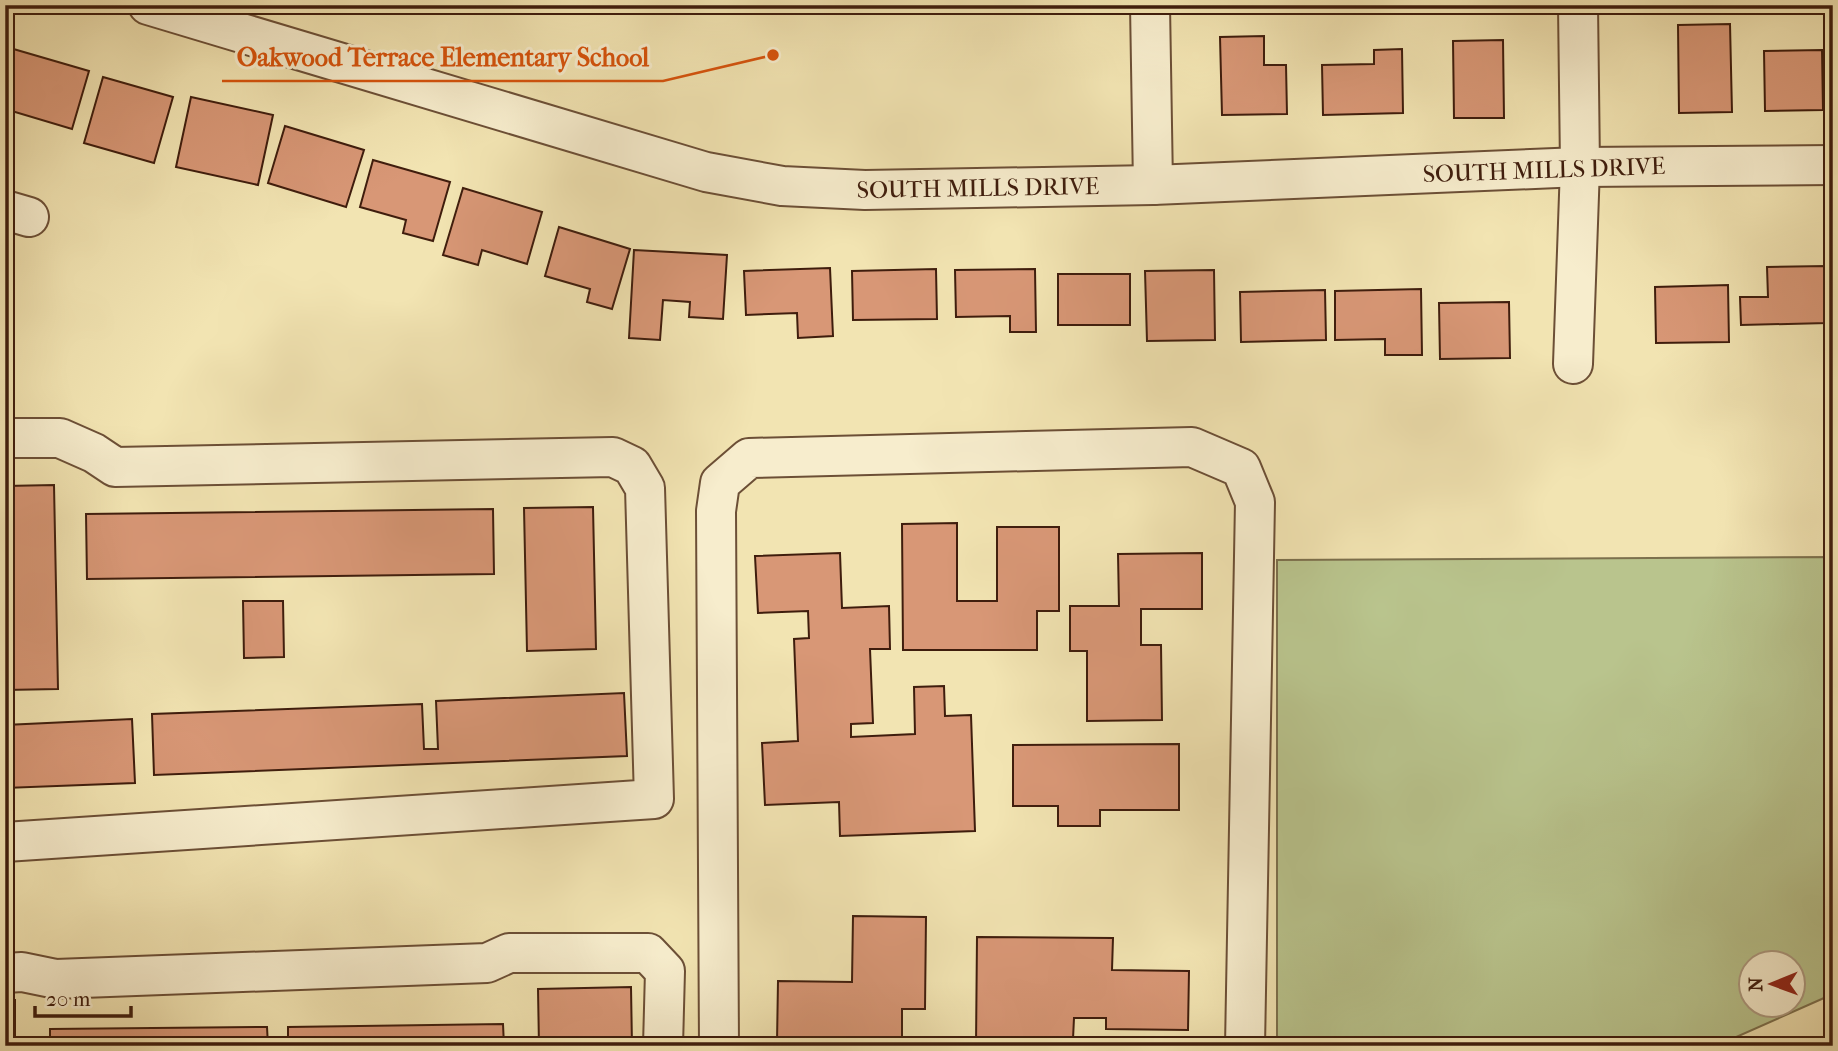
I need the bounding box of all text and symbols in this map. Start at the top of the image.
callout: Oakwood Terrace Elementary School [222,34,663,81]
text: Oakwood Terrace Elementary School [237,42,650,73]
street label: SOUTH MILLS DRIVE [1422,152,1666,188]
street label: SOUTH MILLS DRIVE [856,172,1100,204]
north arrow [1736,950,1806,1020]
scale bar [35,974,131,1018]
text: N [1745,976,1767,992]
text: 20 m [46,987,91,1011]

